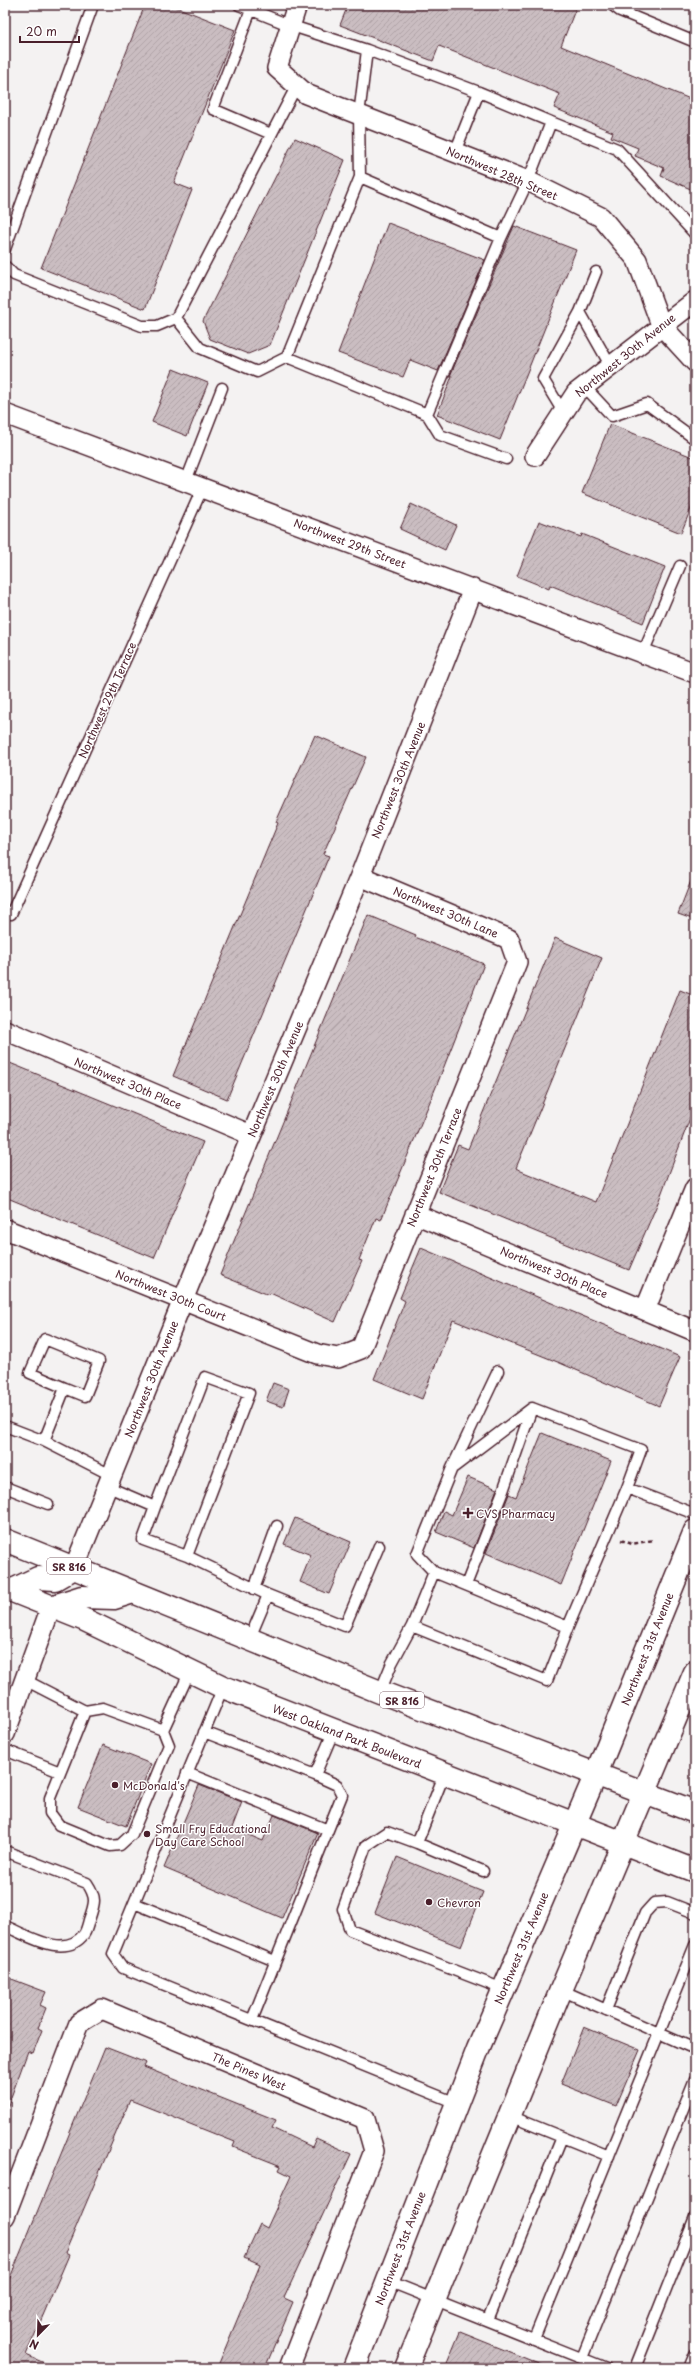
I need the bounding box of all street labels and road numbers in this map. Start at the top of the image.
street label: Northwest 28th Street [444,142,561,204]
street label: Northwest 30th Avenue [571,309,679,401]
street label: Northwest 29th Street [291,514,409,572]
street label: Northwest 29th Terrace [74,639,140,761]
street label: Northwest 30th Avenue [367,719,429,841]
street label: Northwest 30th Lane [391,882,501,942]
street label: Northwest 30th Avenue [243,1018,307,1140]
street label: Northwest 30th Place [72,1053,184,1113]
street label: Northwest 30th Terrace [402,1105,466,1229]
street label: Northwest 30th Place [498,1242,610,1302]
street label: Northwest 30th Court [113,1265,229,1325]
street label: Northwest 30th Avenue [120,1318,182,1440]
road number: SR 816 [47,1558,91,1574]
street label: Northwest 31st Avenue [617,1590,677,1708]
road number: SR 816 [380,1692,424,1708]
street label: West Oakland Park Boulevard [270,1700,424,1772]
street label: Northwest 31st Avenue [490,1889,552,2007]
street label: The Pines West [209,2048,289,2095]
street label: Northwest 31st Avenue [370,2189,430,2307]

